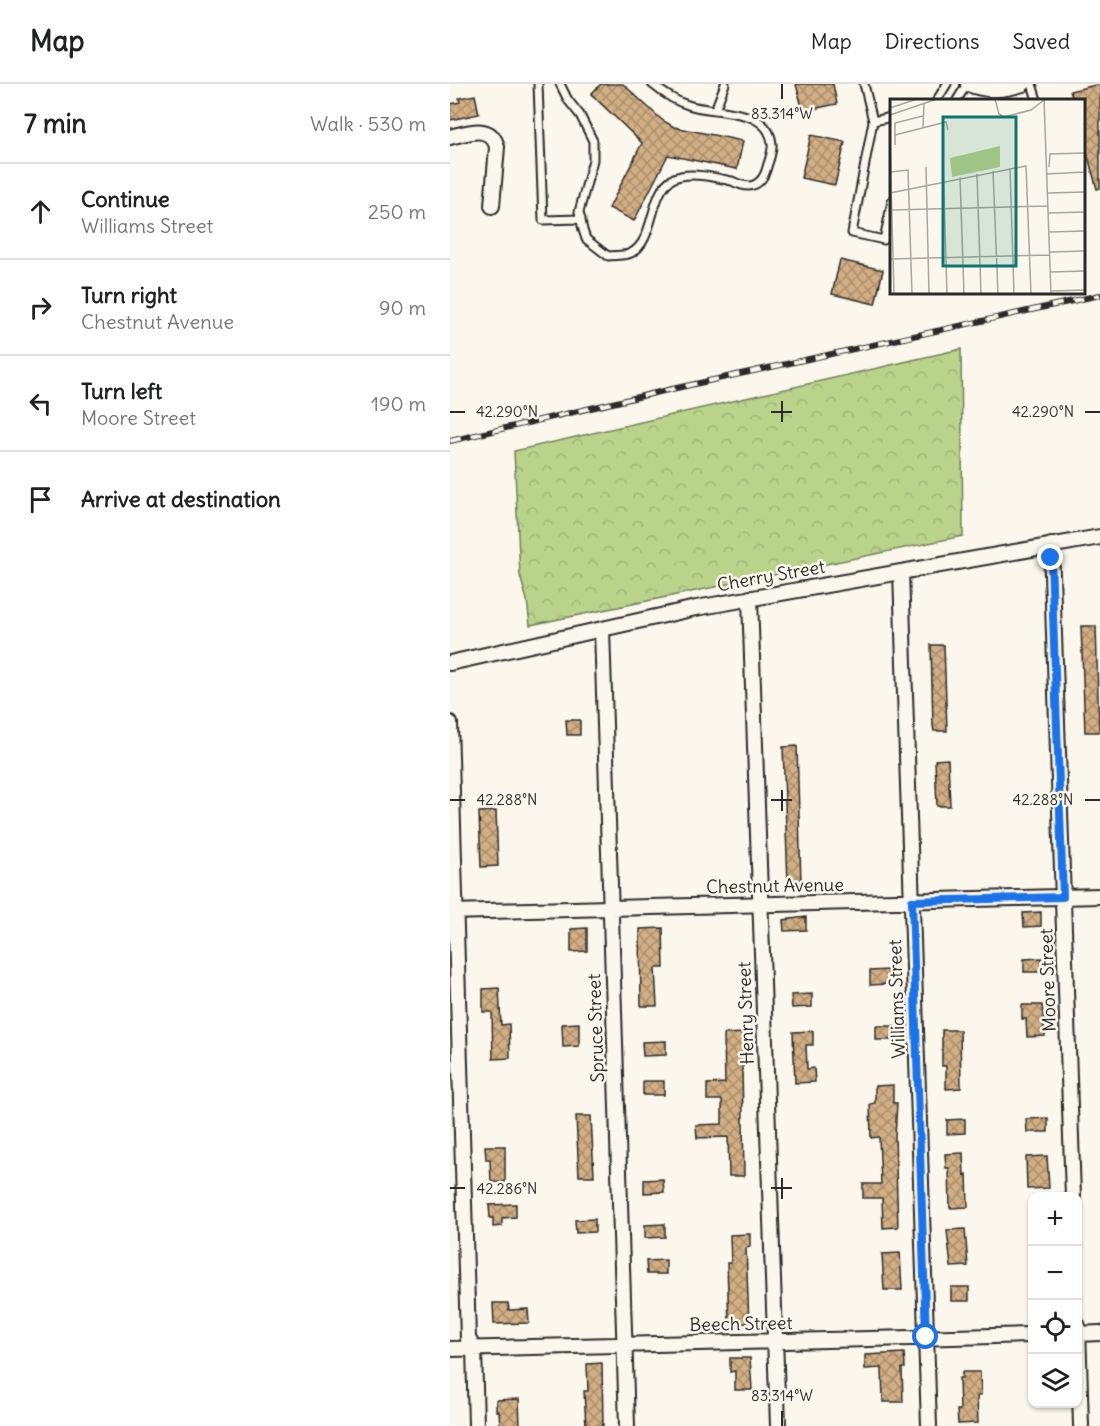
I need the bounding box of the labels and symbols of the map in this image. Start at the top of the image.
inset map [890,99,1085,294]
text: 83.314°W [751,104,813,123]
text: 42.290°N [476,402,538,421]
text: 42.290°N [1012,402,1074,421]
route end [1037,544,1063,570]
street label: Cherry Street [715,555,827,596]
text: 42.288°N [477,790,537,809]
text: 42.288°N [1013,790,1073,809]
street label: Chestnut Avenue [706,873,844,898]
street label: Moore Street [1034,928,1061,1032]
street label: Williams Street [883,939,910,1059]
street label: Henry Street [732,961,759,1065]
street label: Spruce Street [582,973,609,1083]
text: 42.286°N [477,1179,537,1198]
street label: Beech Street [689,1311,793,1336]
route start [912,1323,938,1349]
text: 83.314°W [751,1386,813,1405]

